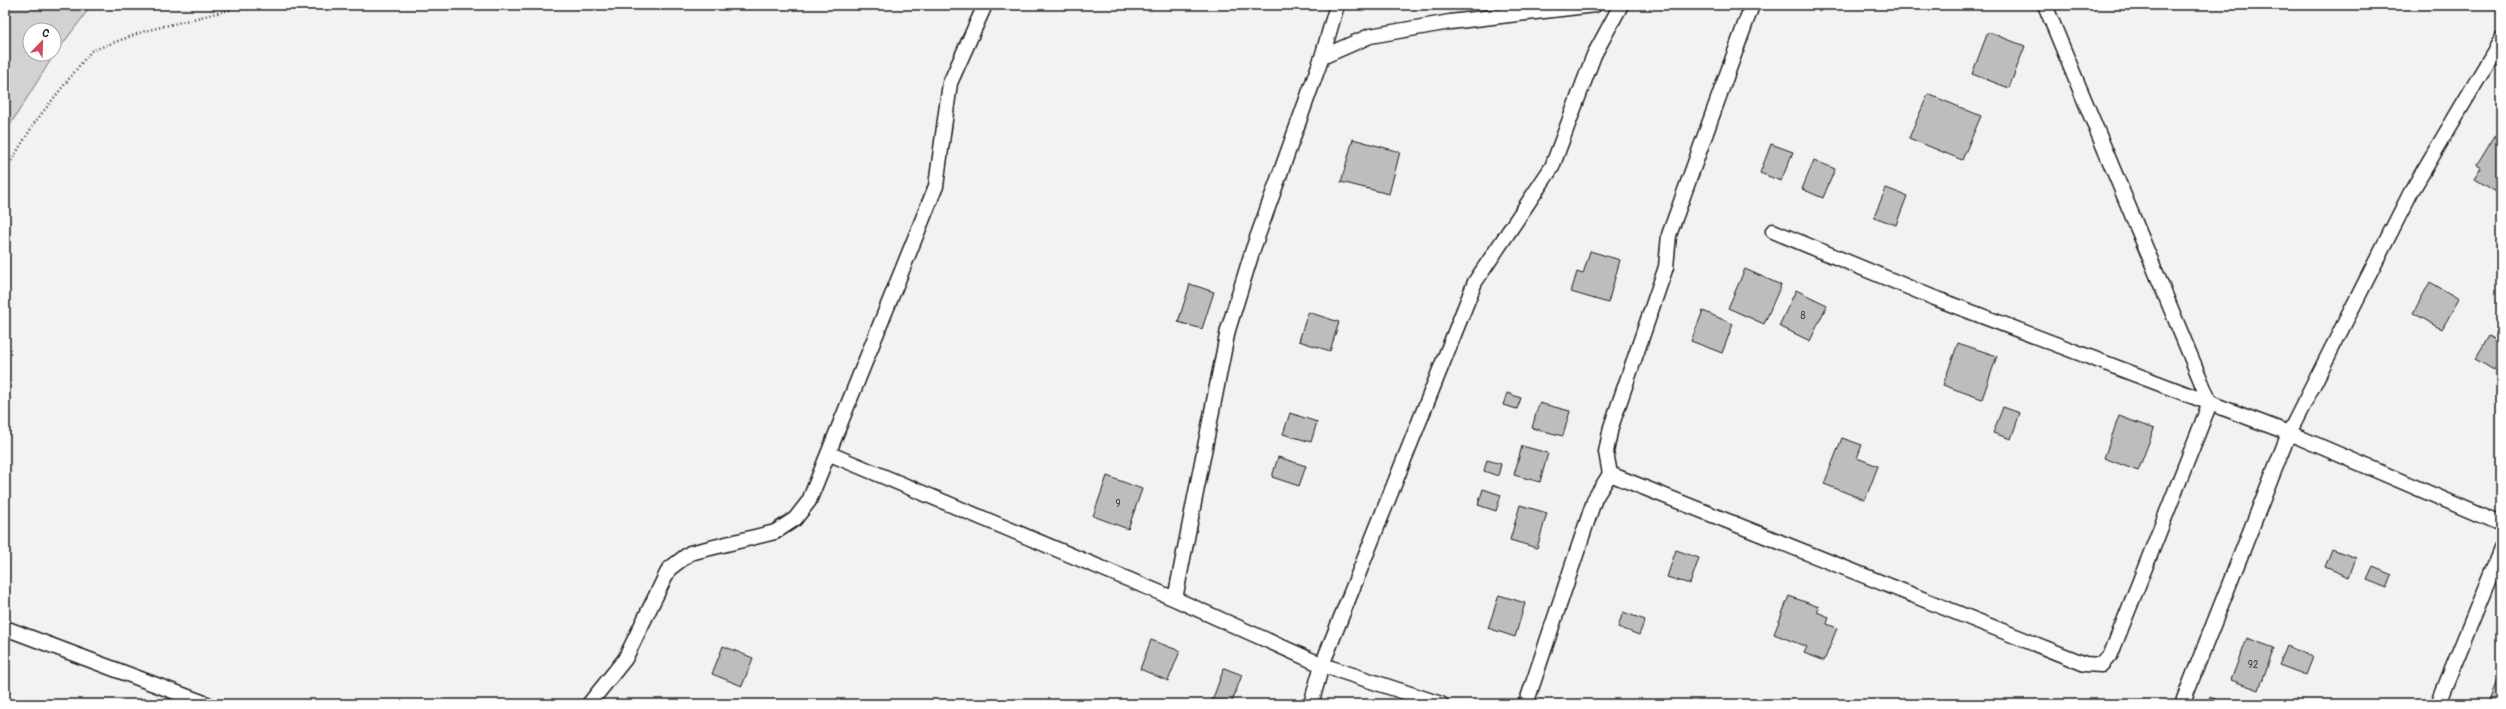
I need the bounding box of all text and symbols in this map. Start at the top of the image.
north arrow [22,22,62,62]
text: С [40,26,52,41]
house number: 8 [1800,310,1806,322]
house number: 9 [1115,498,1121,510]
house number: 92 [2248,659,2259,671]

